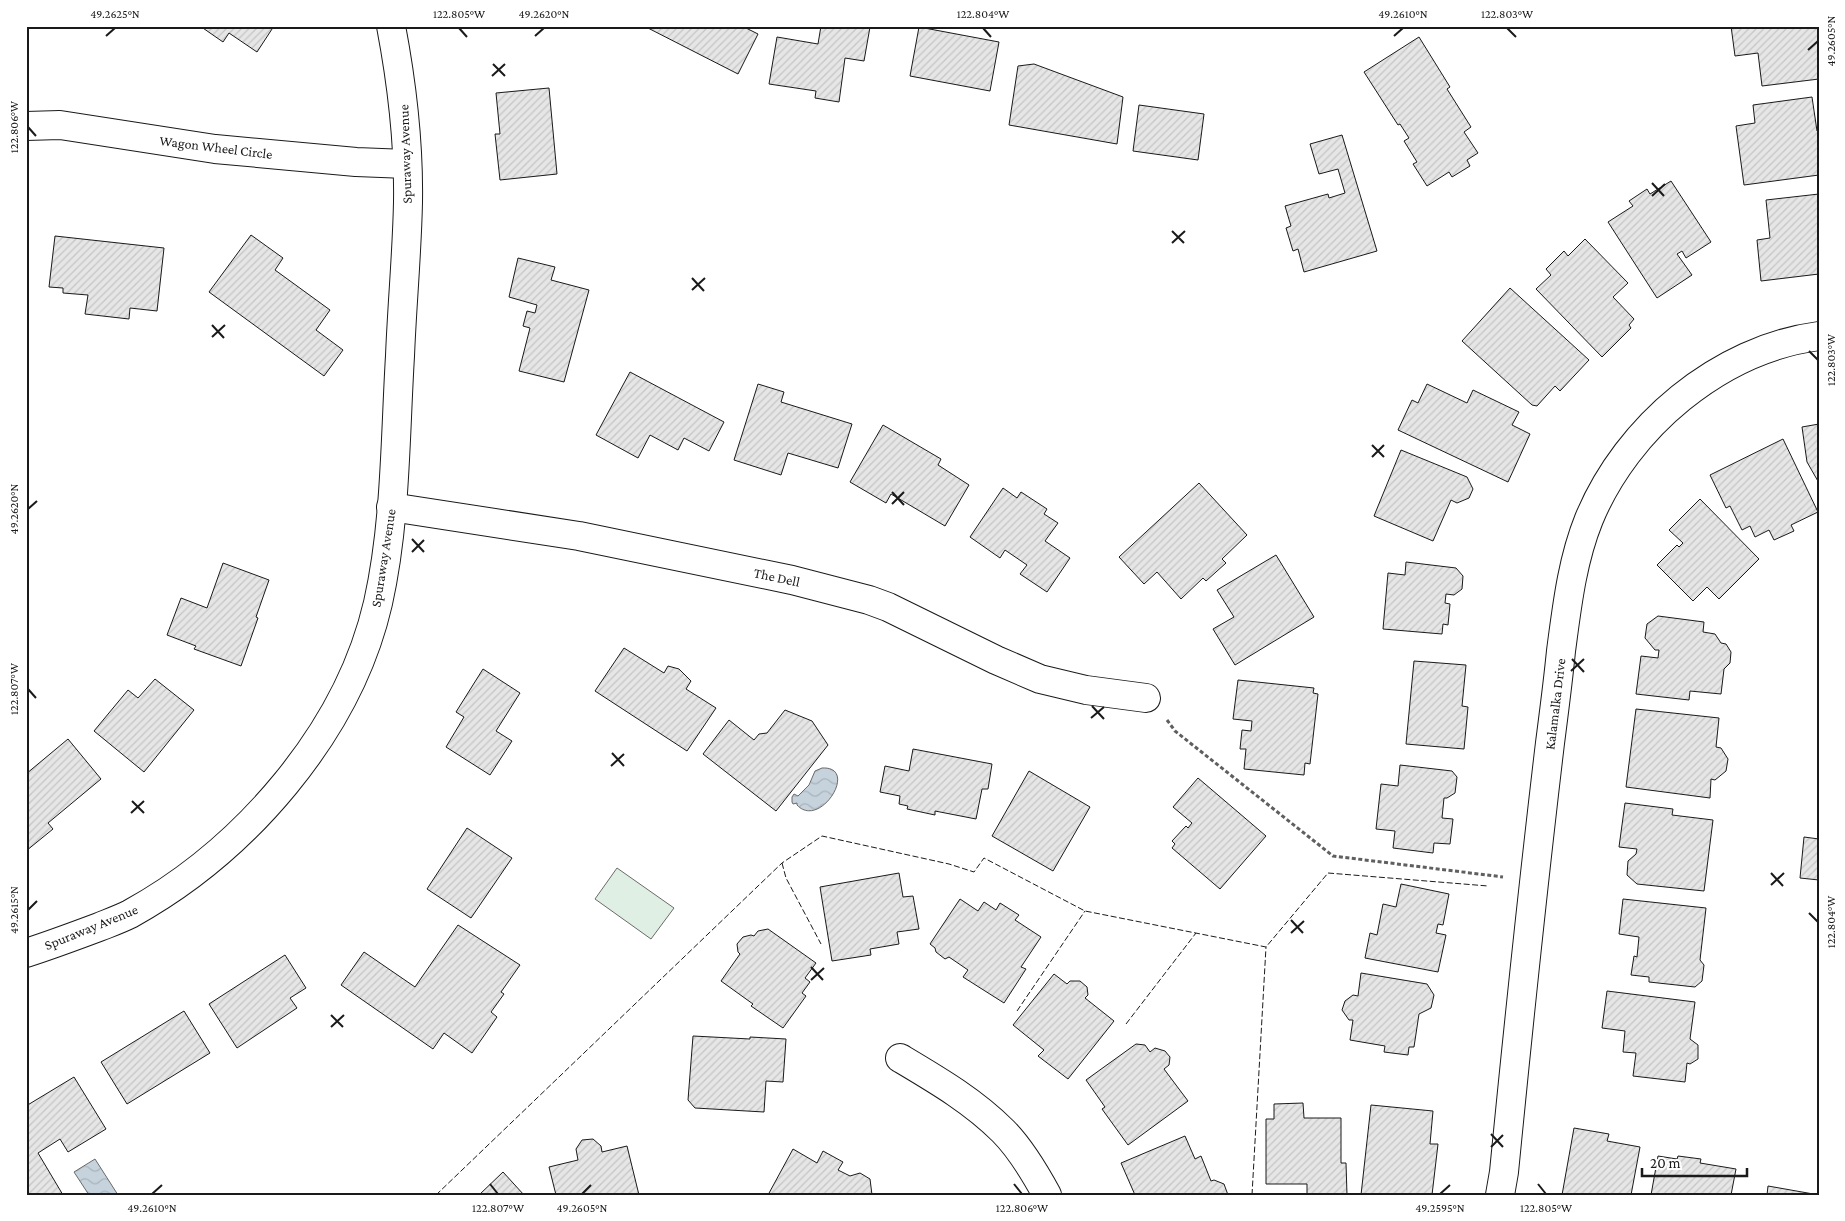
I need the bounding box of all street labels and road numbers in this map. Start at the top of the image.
street label: Spuraway Avenue [395,104,415,204]
street label: Wagon Wheel Circle [159,132,273,162]
street label: Spuraway Avenue [367,508,399,608]
street label: The Dell [752,564,802,590]
street label: Kalamalka Drive [1541,657,1569,751]
street label: Spuraway Avenue [42,901,140,953]

